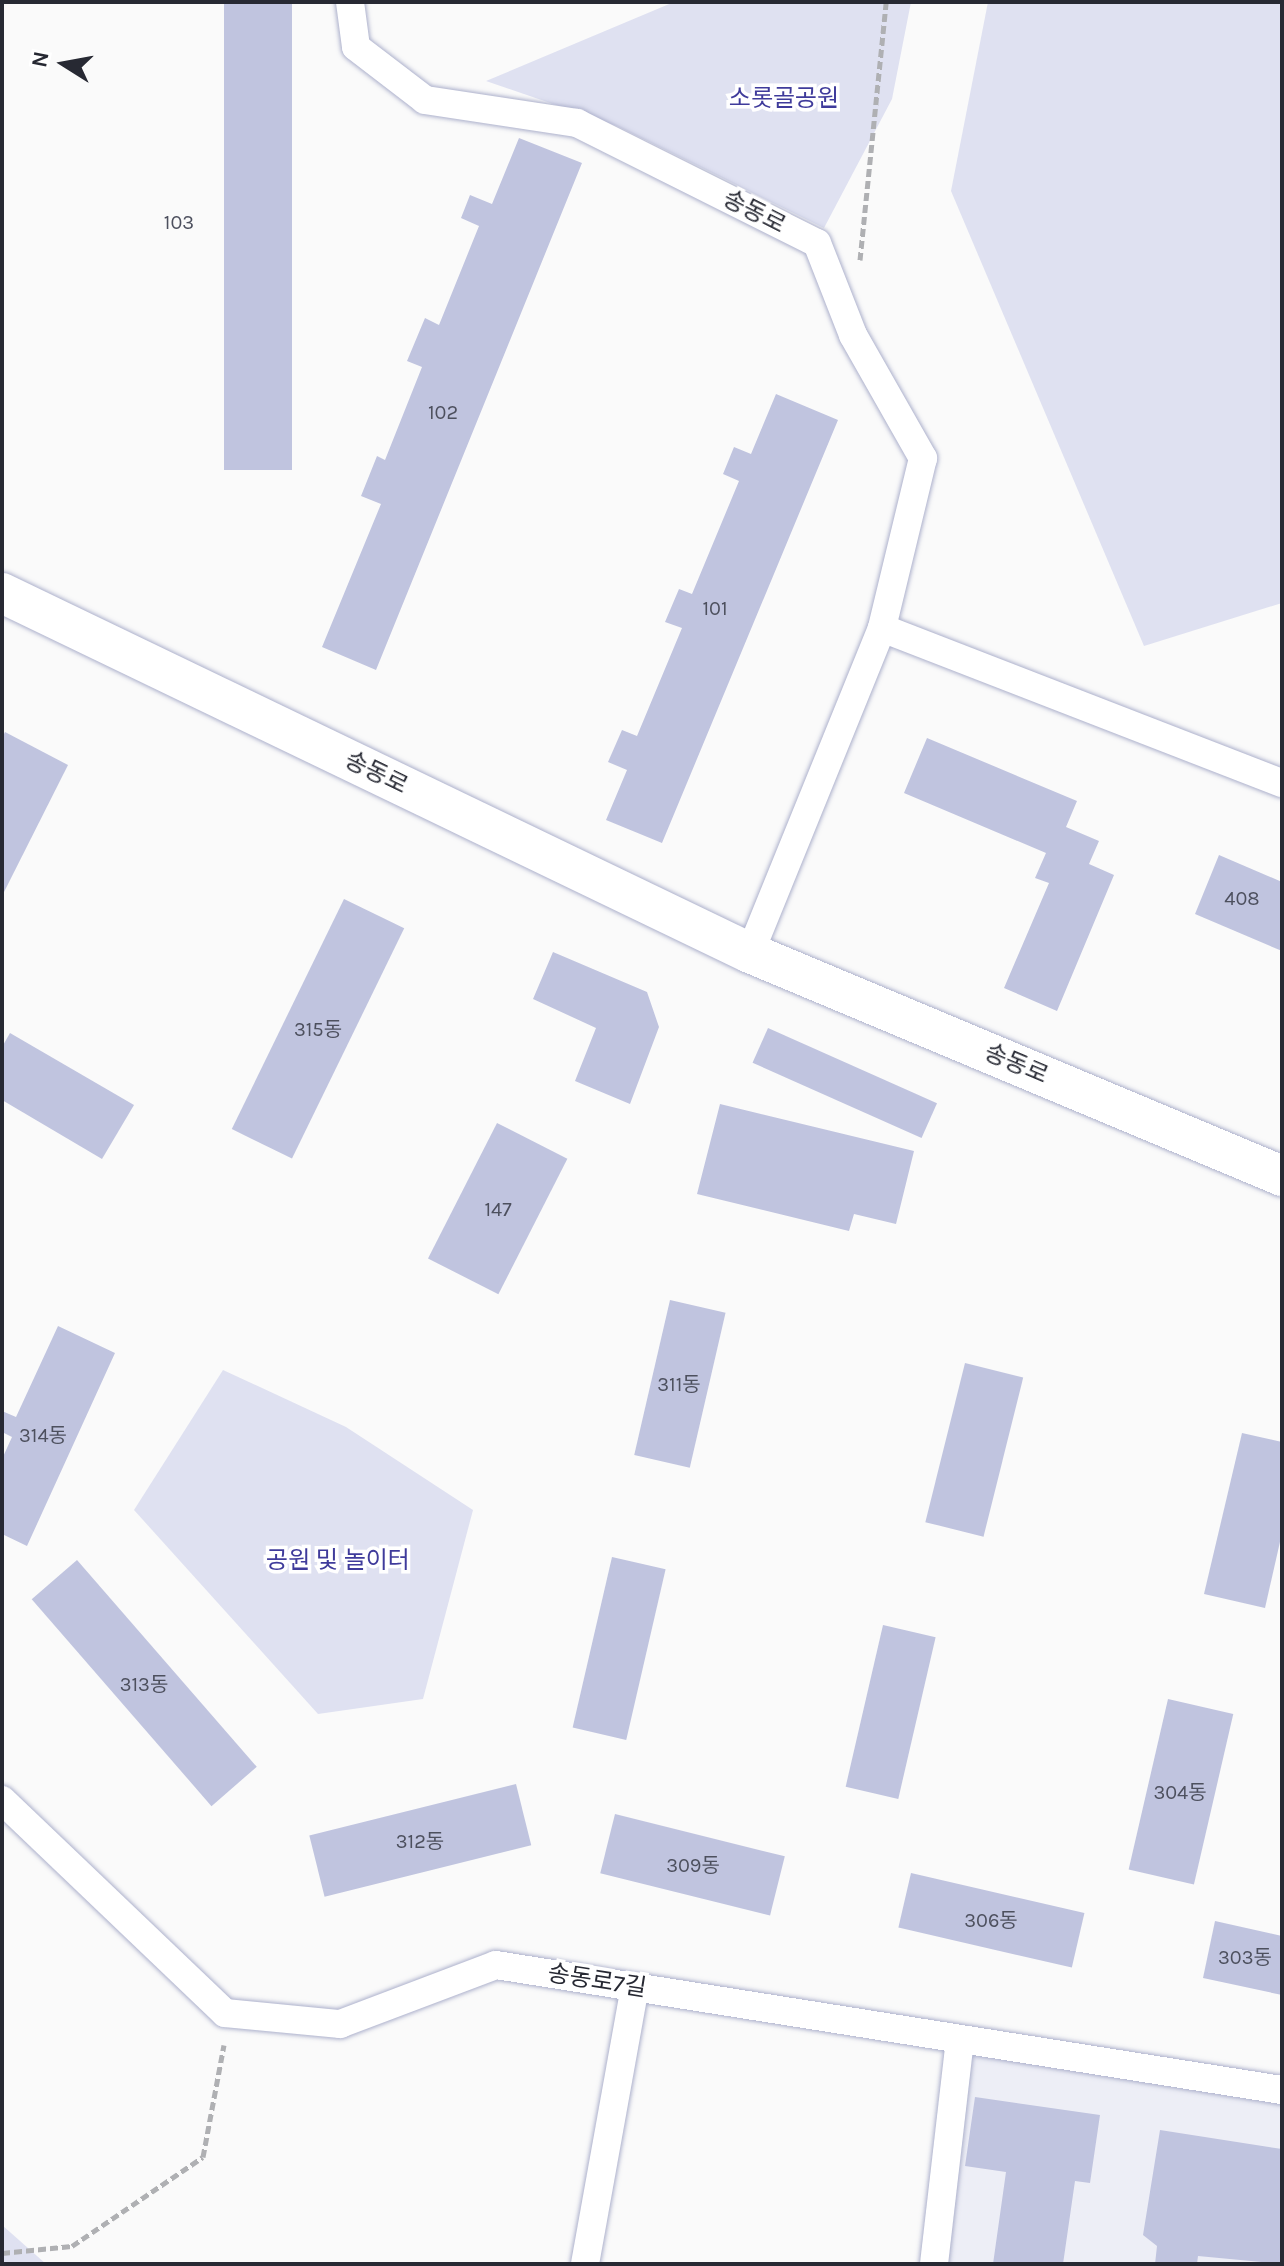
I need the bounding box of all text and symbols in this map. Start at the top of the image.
north arrow [24,24,104,104]
text: N [26,49,55,70]
park label: 소롯골공원 [729,85,839,113]
street label: 송동로 [718,184,790,240]
house number: 103 [164,210,194,234]
house number: 102 [428,400,458,424]
house number: 101 [702,596,728,620]
street label: 송동로 [340,746,412,800]
house number: 408 [1224,886,1260,910]
house number: 315동 [294,1017,342,1041]
street label: 송동로 [980,1038,1052,1090]
house number: 147 [484,1197,512,1221]
house number: 311동 [657,1372,701,1396]
house number: 314동 [19,1423,67,1447]
park label: 공원 및 놀이터 [266,1547,410,1575]
house number: 313동 [120,1672,168,1696]
house number: 304동 [1153,1780,1207,1804]
house number: 312동 [396,1829,444,1853]
house number: 309동 [666,1853,720,1877]
house number: 306동 [964,1908,1018,1932]
house number: 303동 [1218,1945,1272,1969]
street label: 송동로7길 [546,1959,648,2003]

